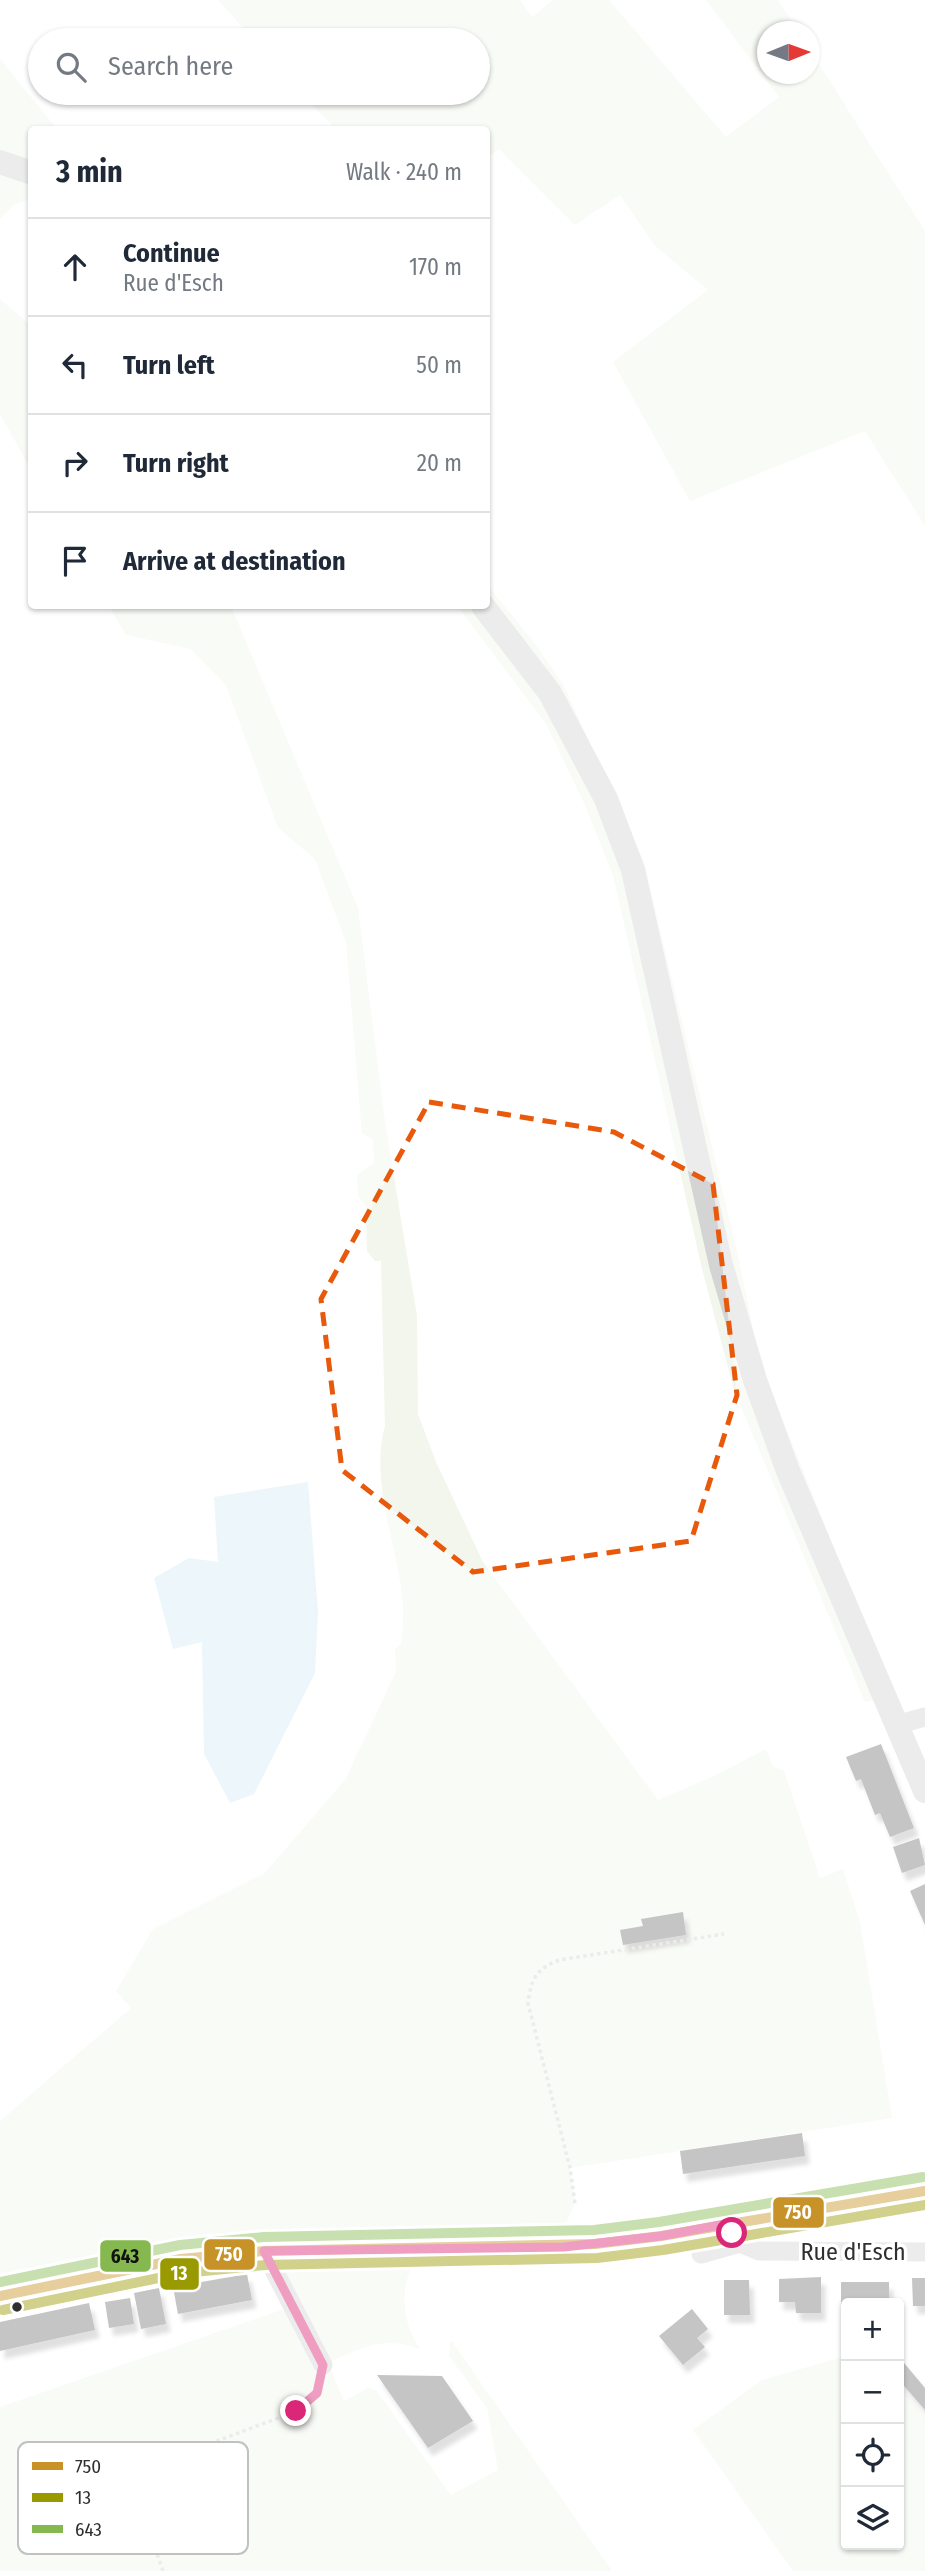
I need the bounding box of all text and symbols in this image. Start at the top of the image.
north arrow [757,21,820,84]
search box [28,28,490,105]
icon: search [52,48,90,86]
text: Search here [108,51,233,82]
text: 3 min [56,154,123,190]
text: Walk · 240 m [346,158,462,186]
text: Continue [123,238,220,269]
icon: ahead [56,248,94,286]
text: 170 m [409,253,462,281]
text: Rue d'Esch [123,269,224,297]
icon: left [56,346,94,384]
text: Turn left [123,350,215,381]
text: 50 m [416,351,462,379]
icon: right [56,444,94,482]
text: Turn right [123,448,229,479]
text: 20 m [417,449,462,477]
icon: arrive [56,542,94,580]
text: Arrive at destination [123,546,346,577]
line badge: 750 [772,2196,825,2229]
text: 750 [784,2201,812,2224]
route start [716,2217,747,2248]
line badge: 750 [203,2238,256,2271]
street label: Rue d'Esch [800,2238,906,2266]
line badge: 643 [99,2239,152,2273]
text: 750 [215,2243,243,2266]
text: 643 [111,2245,139,2268]
line badge: 13 [159,2257,200,2291]
text: 13 [170,2262,188,2285]
map controls [841,2298,904,2550]
button: + [841,2298,904,2361]
unlabelled marker [10,2300,24,2314]
button: − [841,2361,904,2424]
route end [280,2395,311,2426]
button: locate [841,2424,904,2487]
legend [18,2442,248,2554]
text: 750 [75,2455,101,2478]
text: 13 [75,2486,91,2509]
button: layers [841,2487,904,2550]
text: 643 [75,2518,102,2541]

